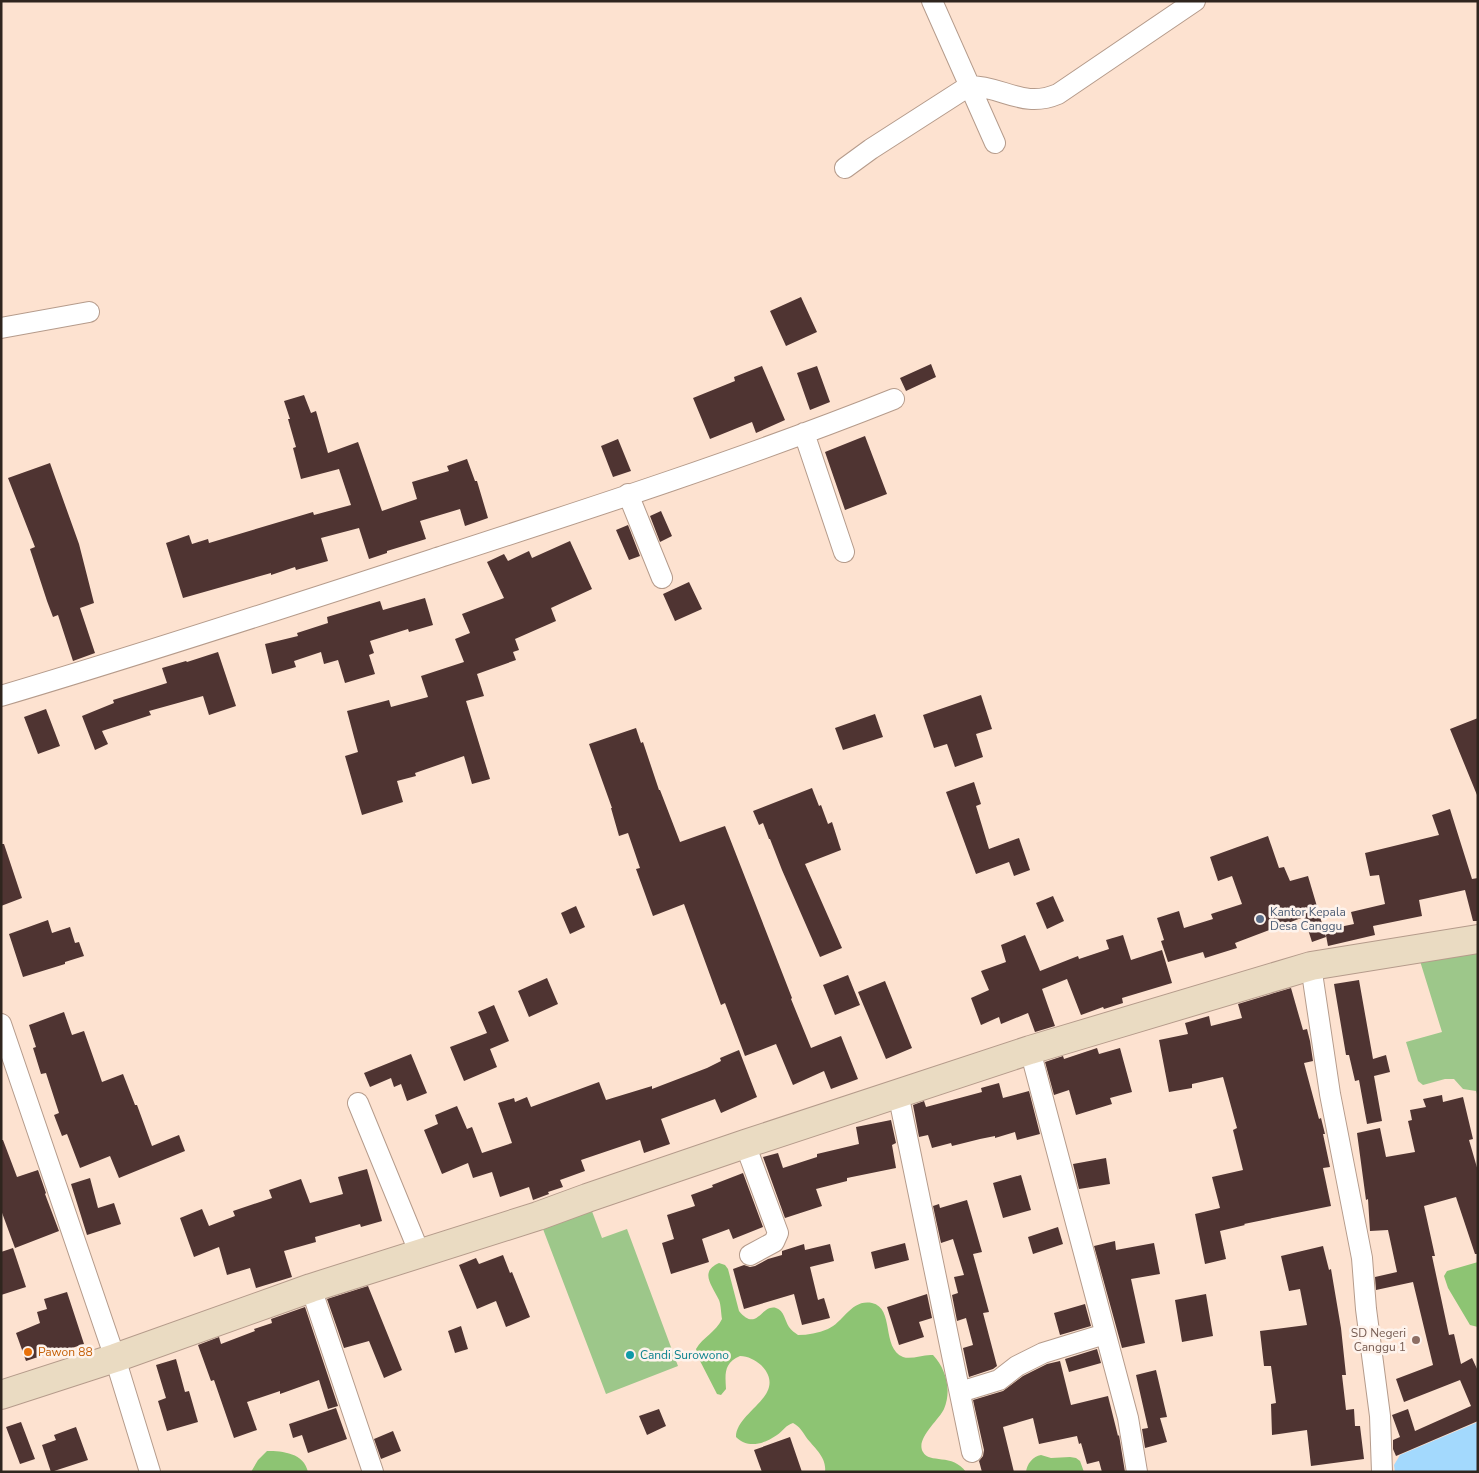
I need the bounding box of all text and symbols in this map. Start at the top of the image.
place label: Kantor Kepala Desa Canggu [1270,904,1346,934]
marker: Kantor Kepala Desa Canggu [1254,913,1266,925]
place label: SD Negeri Canggu 1 [1351,1325,1406,1355]
marker: SD Negeri Canggu 1 [1410,1334,1422,1346]
place label: Pawon 88 [38,1344,93,1360]
marker: Pawon 88 [22,1346,34,1358]
place label: Candi Surowono [640,1347,729,1363]
marker: Candi Surowono [624,1349,636,1361]

